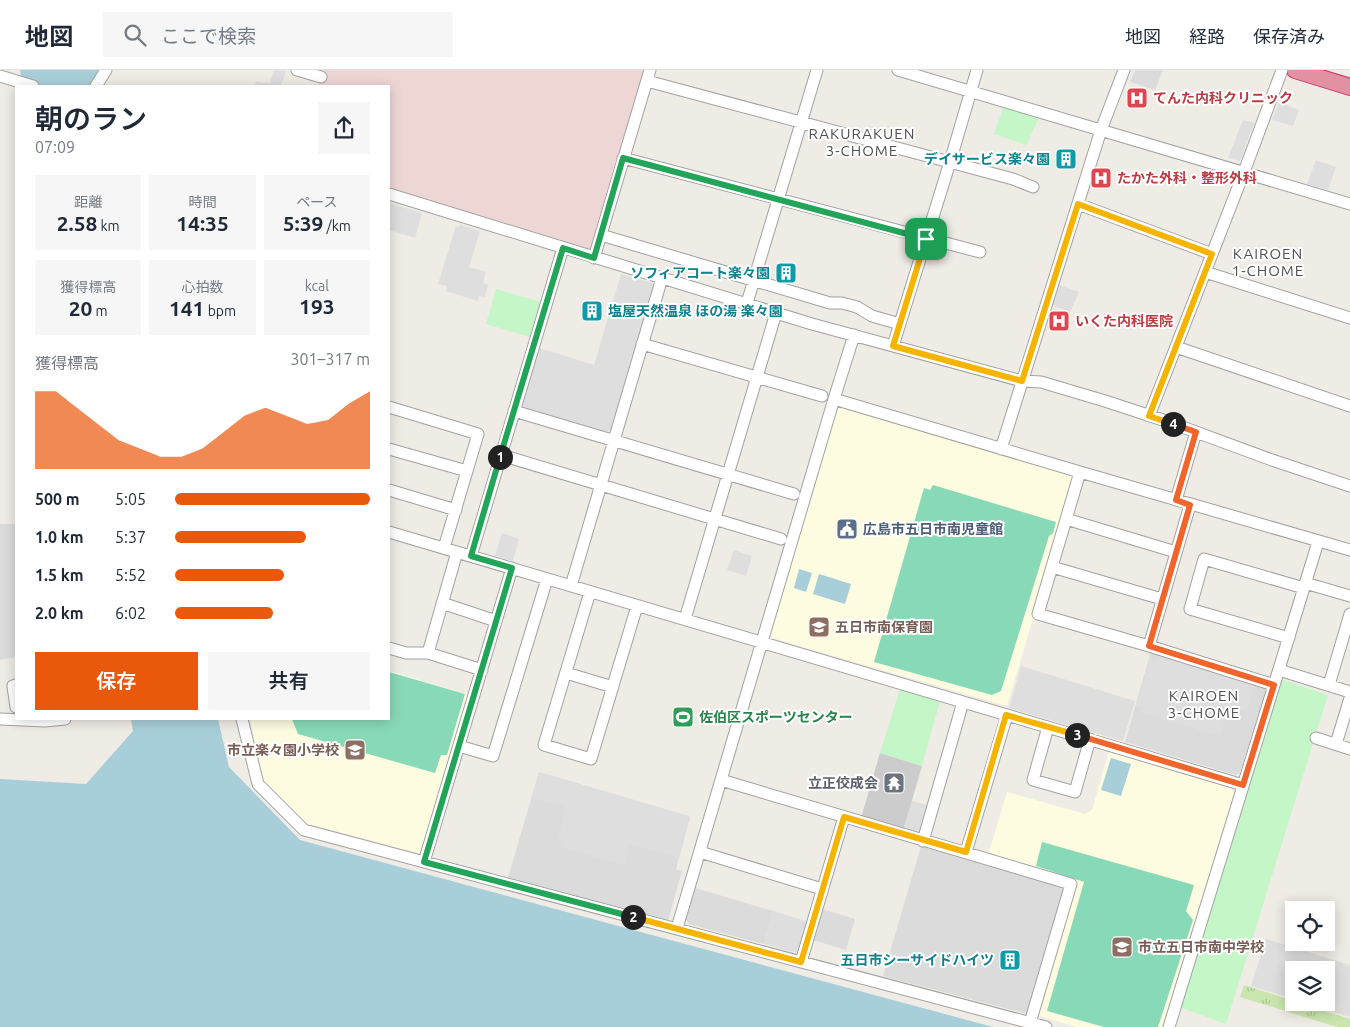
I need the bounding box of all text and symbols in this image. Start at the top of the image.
search box [103,12,453,57]
icon: search [121,21,149,49]
text: 地図 [25,23,73,50]
text: ここで検索 [161,25,256,47]
text: 地図 [1125,26,1161,46]
text: 経路 [1189,26,1225,46]
text: 保存済み [1253,26,1325,46]
hospital icon: てんた内科クリニック [1125,86,1149,110]
place label: てんた内科クリニック [1153,90,1293,106]
button: share [318,102,370,154]
text: 朝のラン [35,103,147,134]
district label: RAKURAKUEN 3-CHOME [809,125,915,159]
text: 07:09 [35,138,75,156]
building icon: デイサービス楽々園 [1054,147,1078,171]
place label: デイサービス楽々園 [924,151,1050,167]
hospital icon: たかた外科・整形外科 [1089,166,1113,190]
place label: たかた外科・整形外科 [1117,170,1257,186]
text: 距離 [74,194,102,210]
text: 時間 [188,194,216,210]
text: ペース [296,194,337,210]
text: 2.58 [57,211,97,235]
text: 14:35 [176,211,229,235]
text: 5:39 [283,211,323,235]
text: km [97,218,120,234]
text: /km [323,218,351,234]
pin [905,218,947,260]
icon: arrive [912,225,940,253]
district label: KAIROEN 1-CHOME [1232,245,1304,279]
building icon: ソフィアコート楽々園 [774,261,798,285]
place label: ソフィアコート楽々園 [630,265,770,281]
text: kcal [305,278,329,294]
text: 獲得標高 [60,279,116,295]
text: 心拍数 [181,279,223,295]
text: 193 [299,294,335,318]
text: 20 [69,296,92,320]
text: 141 [169,296,204,320]
building icon: 塩屋天然温泉 ほの湯 楽々園 [580,299,604,323]
text: m [92,303,108,319]
text: bpm [204,303,236,319]
place label: 塩屋天然温泉 ほの湯 楽々園 [608,303,783,319]
hospital icon: いくた内科医院 [1047,309,1071,333]
place label: いくた内科医院 [1075,313,1173,329]
text: 301–317 m [290,350,370,368]
text: 獲得標高 [35,354,99,372]
pin: 4 [1160,412,1186,436]
text: 4 [1170,416,1177,432]
pin: 1 [488,444,512,470]
text: 1 [497,449,504,465]
text: 500 m [35,490,80,508]
text: 5:05 [115,490,146,508]
public building icon: 広島市五日市南児童館 [835,517,859,541]
place label: 広島市五日市南児童館 [863,521,1003,537]
text: 1.0 km [35,528,84,546]
text: 5:37 [115,528,146,546]
text: 1.5 km [35,566,84,584]
text: 5:52 [115,566,146,584]
text: 2.0 km [35,604,84,622]
text: 6:02 [115,604,146,622]
school or university icon: 五日市南保育園 [807,615,831,639]
place label: 五日市南保育園 [835,619,933,635]
button: 保存 [35,652,198,710]
button: 共有 [208,652,370,710]
district label: KAIROEN 3-CHOME [1168,687,1240,721]
sports icon: 佐伯区スポーツセンター [671,705,695,729]
place label: 佐伯区スポーツセンター [699,709,853,725]
pin: 3 [1064,722,1090,748]
text: 3 [1074,727,1081,743]
school or university icon: 市立楽々園小学校 [343,738,367,762]
place label: 市立楽々園小学校 [227,742,339,758]
temple icon: 立正佼成会 [882,771,906,795]
place label: 立正佼成会 [808,775,878,791]
map controls [1285,901,1335,1011]
button: locate [1285,901,1335,951]
pin: 2 [620,904,646,930]
text: 2 [630,909,637,925]
school or university icon: 市立五日市南中学校 [1110,935,1134,959]
place label: 市立五日市南中学校 [1138,939,1264,955]
building icon: 五日市シーサイドハイツ [998,948,1022,972]
place label: 五日市シーサイドハイツ [841,952,994,968]
button: layers [1285,961,1335,1011]

